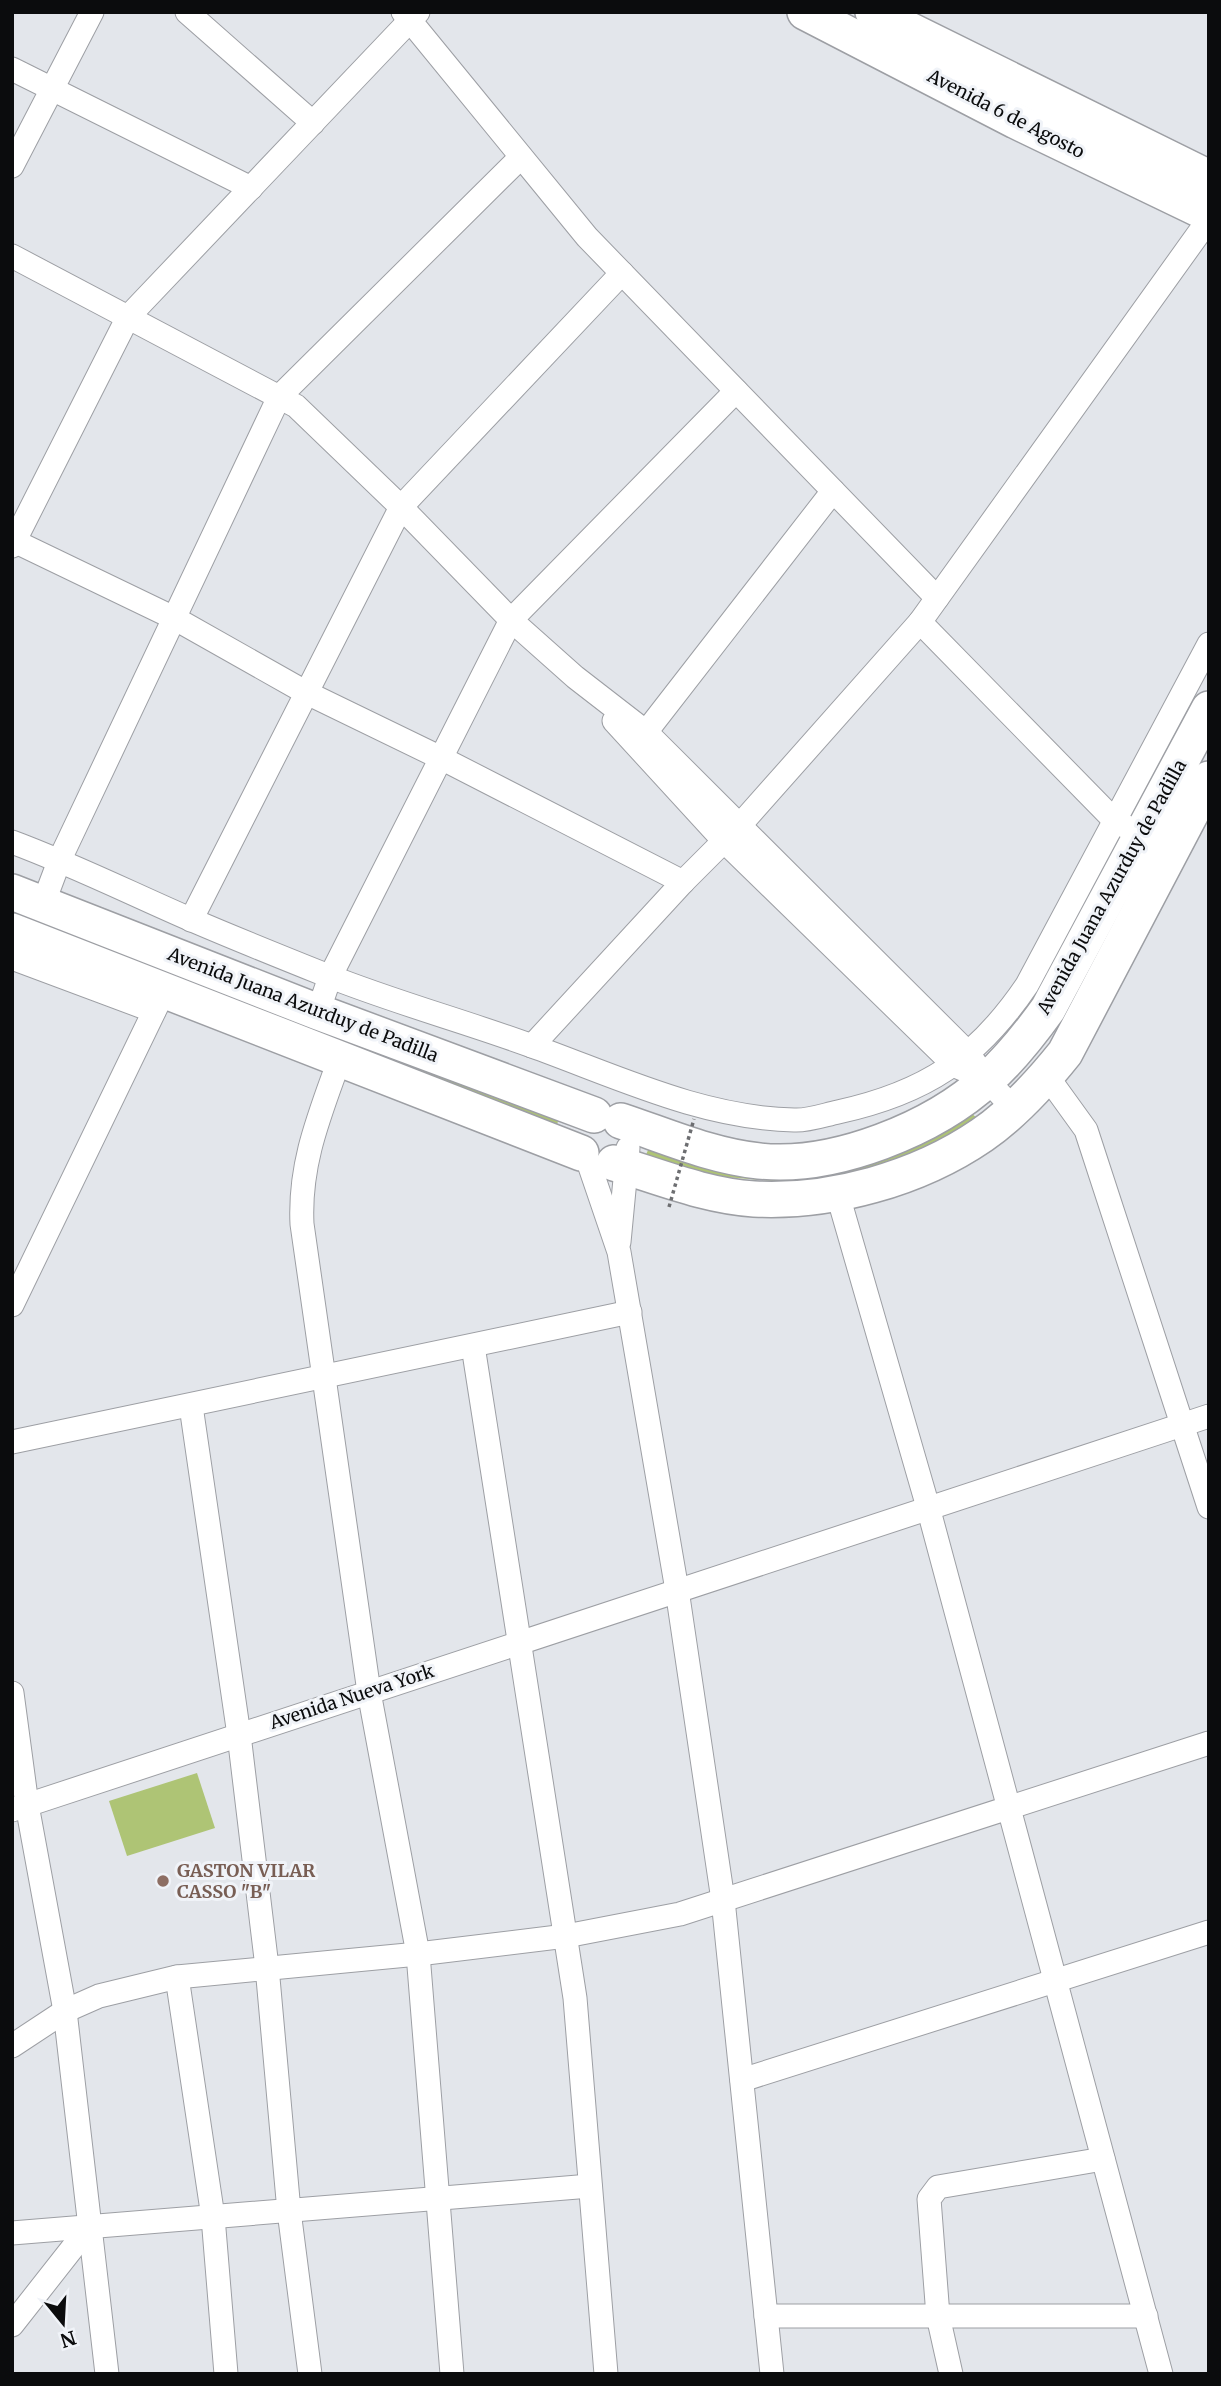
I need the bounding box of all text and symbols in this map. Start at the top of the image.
street label: Avenida 6 de Agosto [923,64,1089,163]
street label: Avenida Juana Azurduy de Padilla [1031,755,1192,1019]
street label: Avenida Juana Azurduy de Padilla [164,942,442,1067]
street label: Avenida Nueva York [266,1659,438,1734]
place label: GASTON VILAR CASSO "B" [177,1859,315,1903]
marker: GASTON VILAR CASSO "B" [155,1873,171,1889]
north arrow [28,2288,98,2358]
text: N [57,2325,79,2353]

